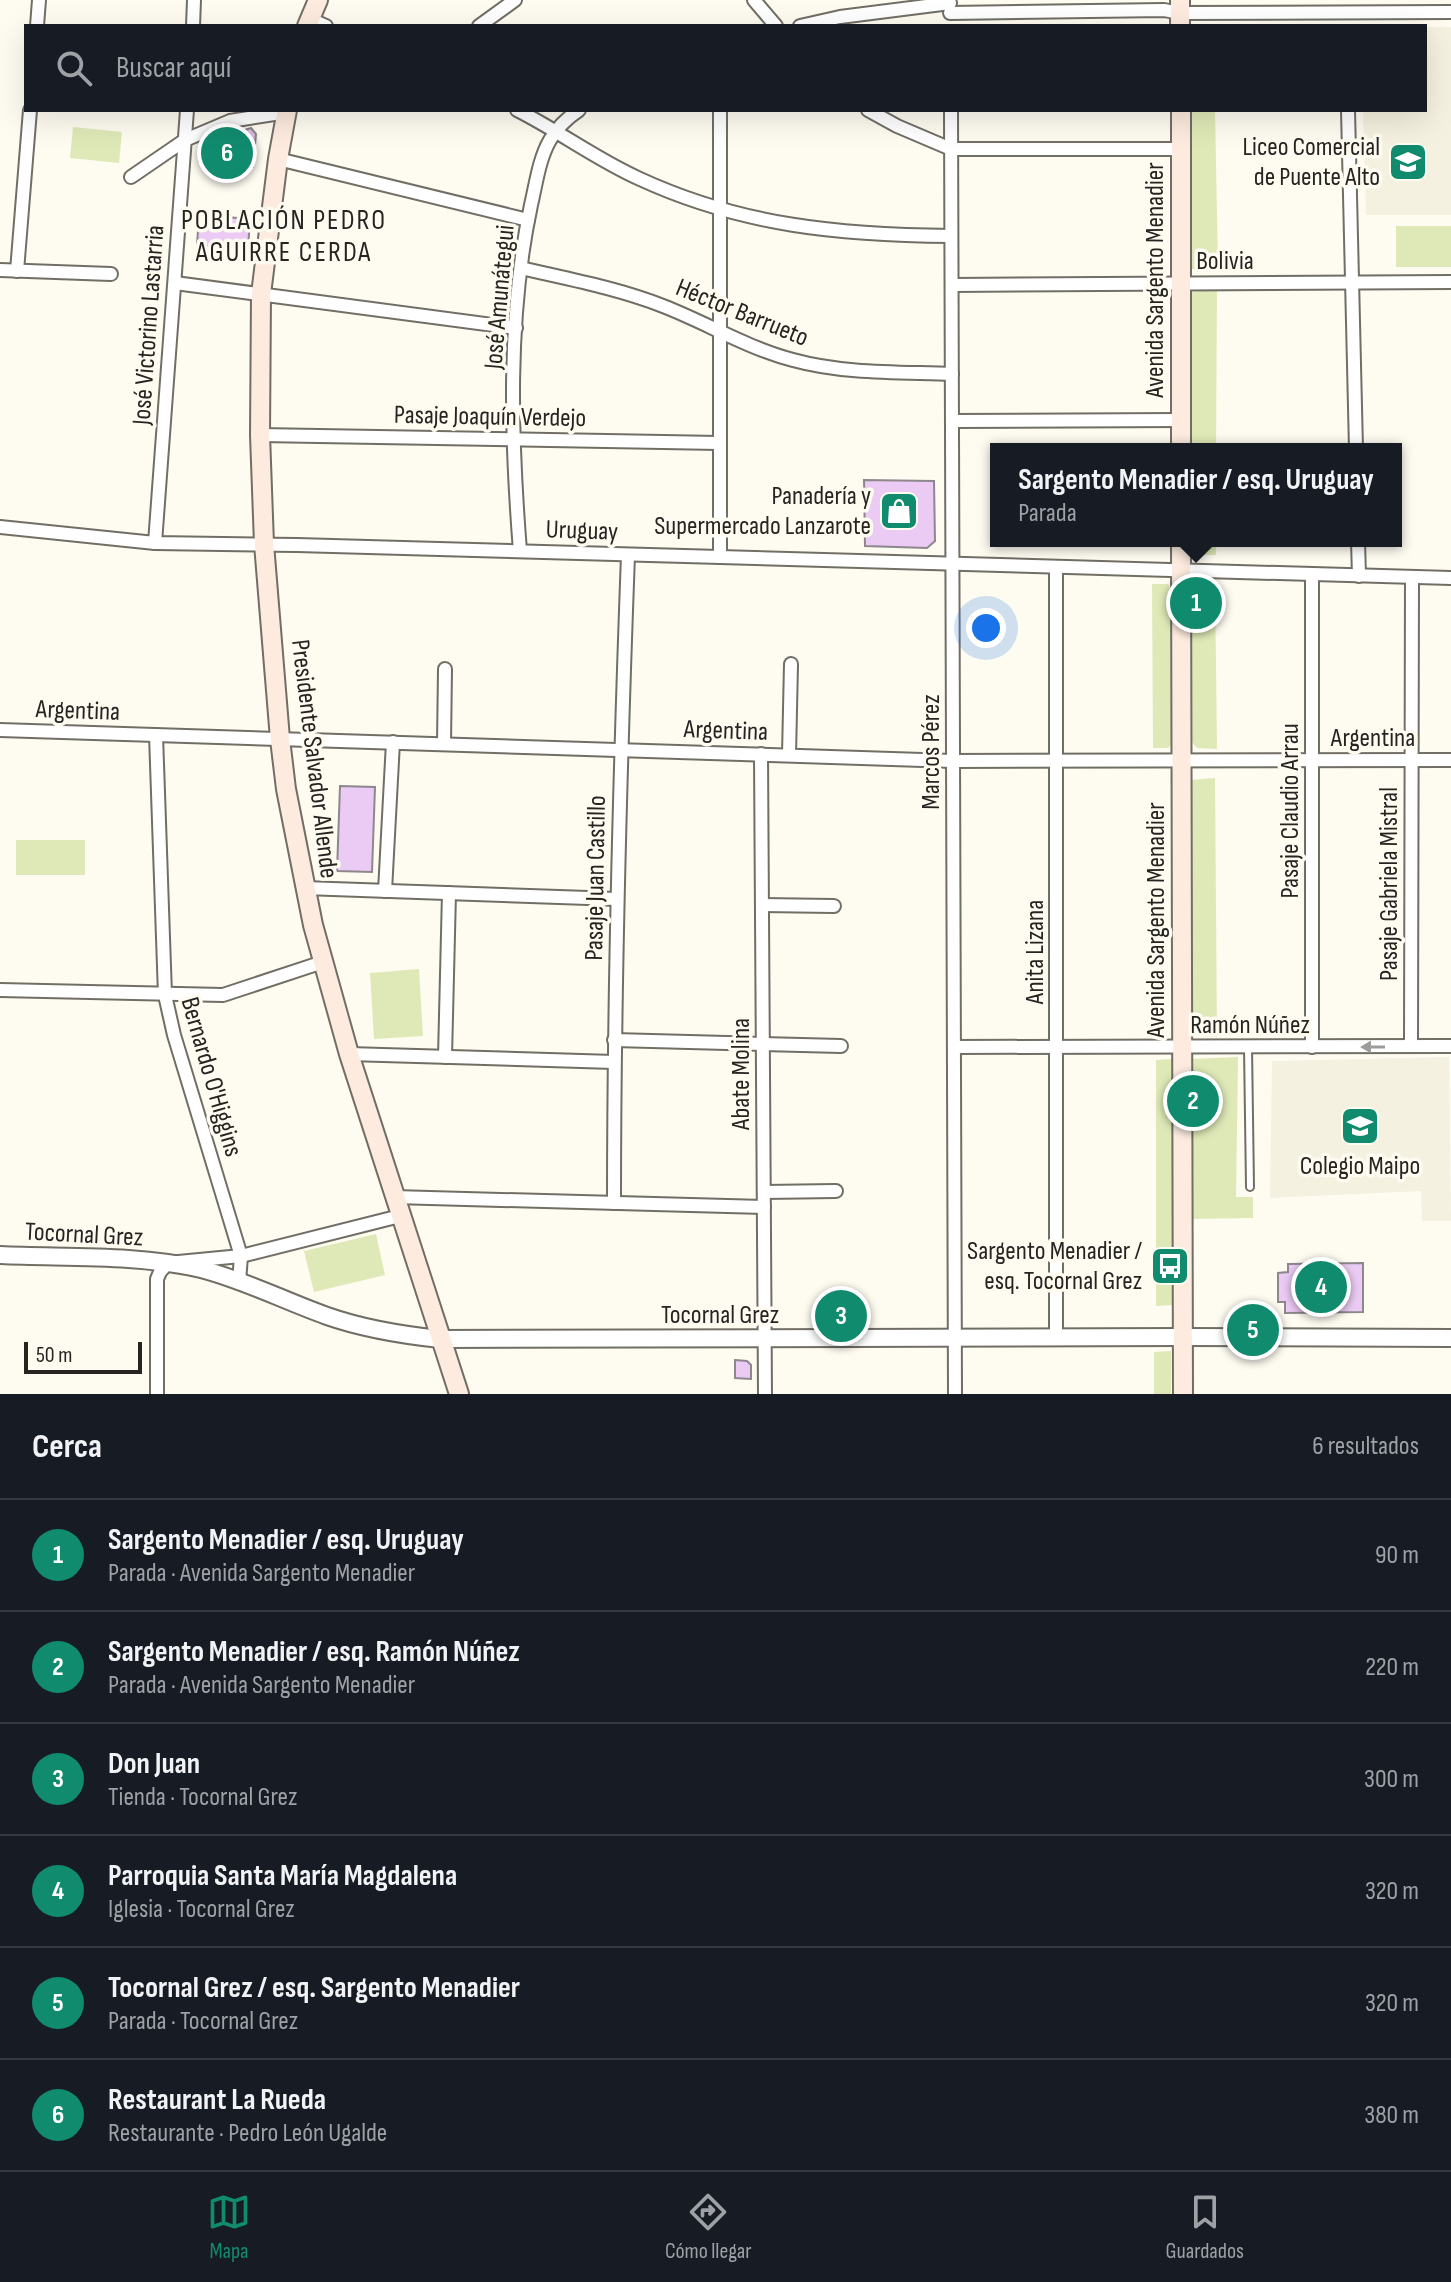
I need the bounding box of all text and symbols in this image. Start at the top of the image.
search box [24,24,1427,112]
icon: search [52,46,96,90]
text: Buscar aquí [116,50,231,86]
pin: 6 [201,123,253,183]
place label: Liceo Comercial de Puente Alto [1242,132,1380,193]
school or university icon: Liceo Comercial de Puente Alto [1387,141,1429,183]
street label: Avenida Sargento Menadier [1140,162,1171,399]
district label: POBLACIÓN PEDRO AGUIRRE CERDA [181,204,387,269]
street label: José Victorino Lastarria [126,224,171,427]
street label: José Amunátegui [478,224,522,371]
street label: Bolivia [1196,246,1254,277]
street label: Héctor Barrueto [671,272,813,354]
street label: Pasaje Joaquín Verdejo [394,400,586,434]
popup [990,443,1402,547]
text: Sargento Menadier / esq. Uruguay [1018,462,1374,498]
place label: Panadería y Supermercado Lanzarote [654,481,871,542]
shop icon: Panadería y Supermercado Lanzarote [878,490,920,532]
text: Parada [1018,498,1077,529]
street label: Uruguay [545,514,619,548]
pin: 1 [1170,573,1222,633]
your location [966,608,1006,648]
street label: Presidente Salvador Allende [284,638,344,880]
street label: Argentina [34,694,121,728]
street label: Marcos Pérez [916,694,947,810]
street label: Argentina [682,714,769,748]
street label: Pasaje Claudio Arrau [1275,723,1306,899]
street label: Argentina [1330,723,1415,754]
street label: Pasaje Gabriela Mistral [1374,787,1405,981]
street label: Pasaje Juan Castillo [579,795,613,961]
street label: Avenida Sargento Menadier [1141,802,1172,1039]
street label: Anita Lizana [1020,900,1051,1005]
street label: Bernardo O'Higgins [173,994,249,1160]
street label: Ramón Núñez [1190,1010,1310,1041]
street label: Abate Molina [726,1018,757,1131]
one-way arrow [1360,1041,1385,1053]
pin: 2 [1167,1071,1219,1131]
school or university icon: Colegio Maipo [1339,1105,1381,1147]
place label: Colegio Maipo [1300,1151,1420,1182]
street label: Tocornal Grez [24,1216,144,1254]
place label: Sargento Menadier / esq. Tocornal Grez [967,1236,1142,1297]
bus stop icon: Sargento Menadier / esq. Tocornal Grez [1149,1245,1191,1287]
pin: 4 [1295,1257,1347,1317]
pin: 3 [815,1286,867,1346]
street label: Tocornal Grez [661,1300,779,1331]
pin: 5 [1227,1300,1279,1360]
scale bar [24,1338,142,1374]
text: 50 m [36,1342,72,1369]
text: Cerca [32,1426,102,1467]
text: 6 resultados [1312,1431,1419,1462]
text: Sargento Menadier / esq. Uruguay [108,1522,464,1558]
text: 1 [53,1540,63,1571]
text: 90 m [1375,1540,1419,1571]
text: Parada · Avenida Sargento Menadier [108,1558,415,1589]
text: Sargento Menadier / esq. Ramón Núñez [108,1634,520,1670]
text: 2 [52,1652,64,1683]
text: 220 m [1365,1652,1419,1683]
text: Parada · Avenida Sargento Menadier [108,1670,415,1701]
text: Don Juan [108,1746,200,1782]
text: 3 [52,1764,64,1795]
text: 300 m [1364,1764,1419,1795]
text: Tienda · Tocornal Grez [108,1782,297,1813]
text: Parroquia Santa María Magdalena [108,1858,457,1894]
text: 4 [52,1876,64,1907]
text: 320 m [1365,1876,1419,1907]
text: Iglesia · Tocornal Grez [108,1894,295,1925]
text: Tocornal Grez / esq. Sargento Menadier [108,1970,520,2006]
text: 5 [52,1988,64,2019]
text: 320 m [1365,1988,1419,2019]
text: Parada · Tocornal Grez [108,2006,298,2037]
text: Restaurant La Rueda [108,2082,326,2118]
text: 6 [52,2100,64,2131]
text: 380 m [1364,2100,1419,2131]
text: Restaurante · Pedro León Ugalde [108,2118,387,2149]
tab: Mapa [207,2190,251,2265]
tab: Cómo llegar [665,2190,752,2265]
tab: Guardados [1166,2190,1244,2265]

